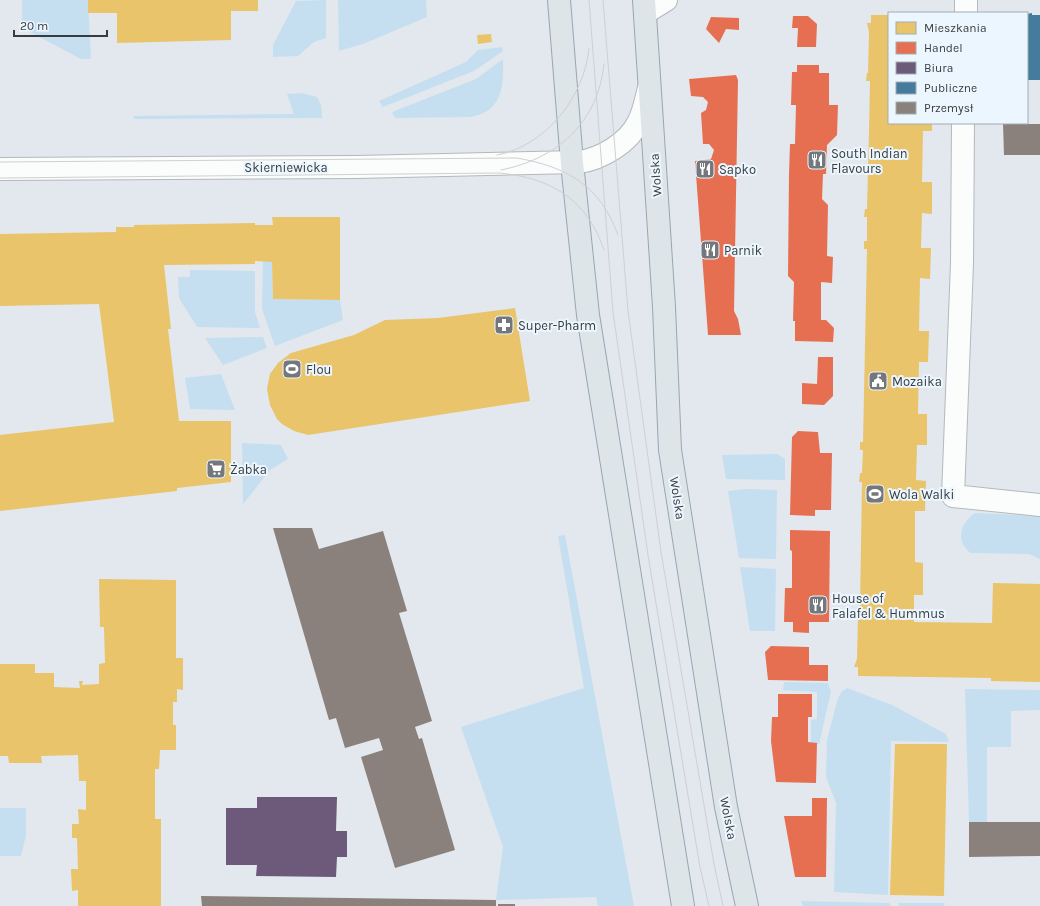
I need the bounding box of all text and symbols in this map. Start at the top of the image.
scale bar [14,12,107,38]
legend [888,12,1028,124]
text: 20 m [20,19,48,33]
text: Mieszkania [924,21,987,35]
text: Handel [924,41,963,55]
text: Biura [924,61,953,75]
text: Publiczne [924,81,977,95]
text: Przemysł [924,101,974,115]
place label: South Indian Flavours [831,146,908,176]
restaurant icon: South Indian Flavours [806,149,828,171]
street label: Wolska [647,153,664,197]
restaurant icon: Sapko [694,158,716,180]
street label: Skierniewicka [244,160,328,175]
place label: Sapko [719,162,756,177]
restaurant icon: Parnik [699,239,721,261]
place label: Parnik [724,243,762,258]
pharmacy icon: Super-Pharm [493,314,515,336]
place label: Super-Pharm [518,318,596,333]
sports icon: Flou [281,358,303,380]
place label: Flou [306,362,331,377]
public building icon: Mozaika [867,370,889,392]
place label: Mozaika [892,374,942,389]
supermarket icon: Żabka [205,458,227,480]
place label: Żabka [230,462,267,477]
street label: Wolska [667,476,688,521]
sports icon: Wola Walki [864,483,886,505]
place label: Wola Walki [889,487,954,502]
place label: House of Falafel & Hummus [832,591,945,621]
restaurant icon: House of Falafel & Hummus [807,594,829,616]
street label: Wolska [717,795,740,841]

